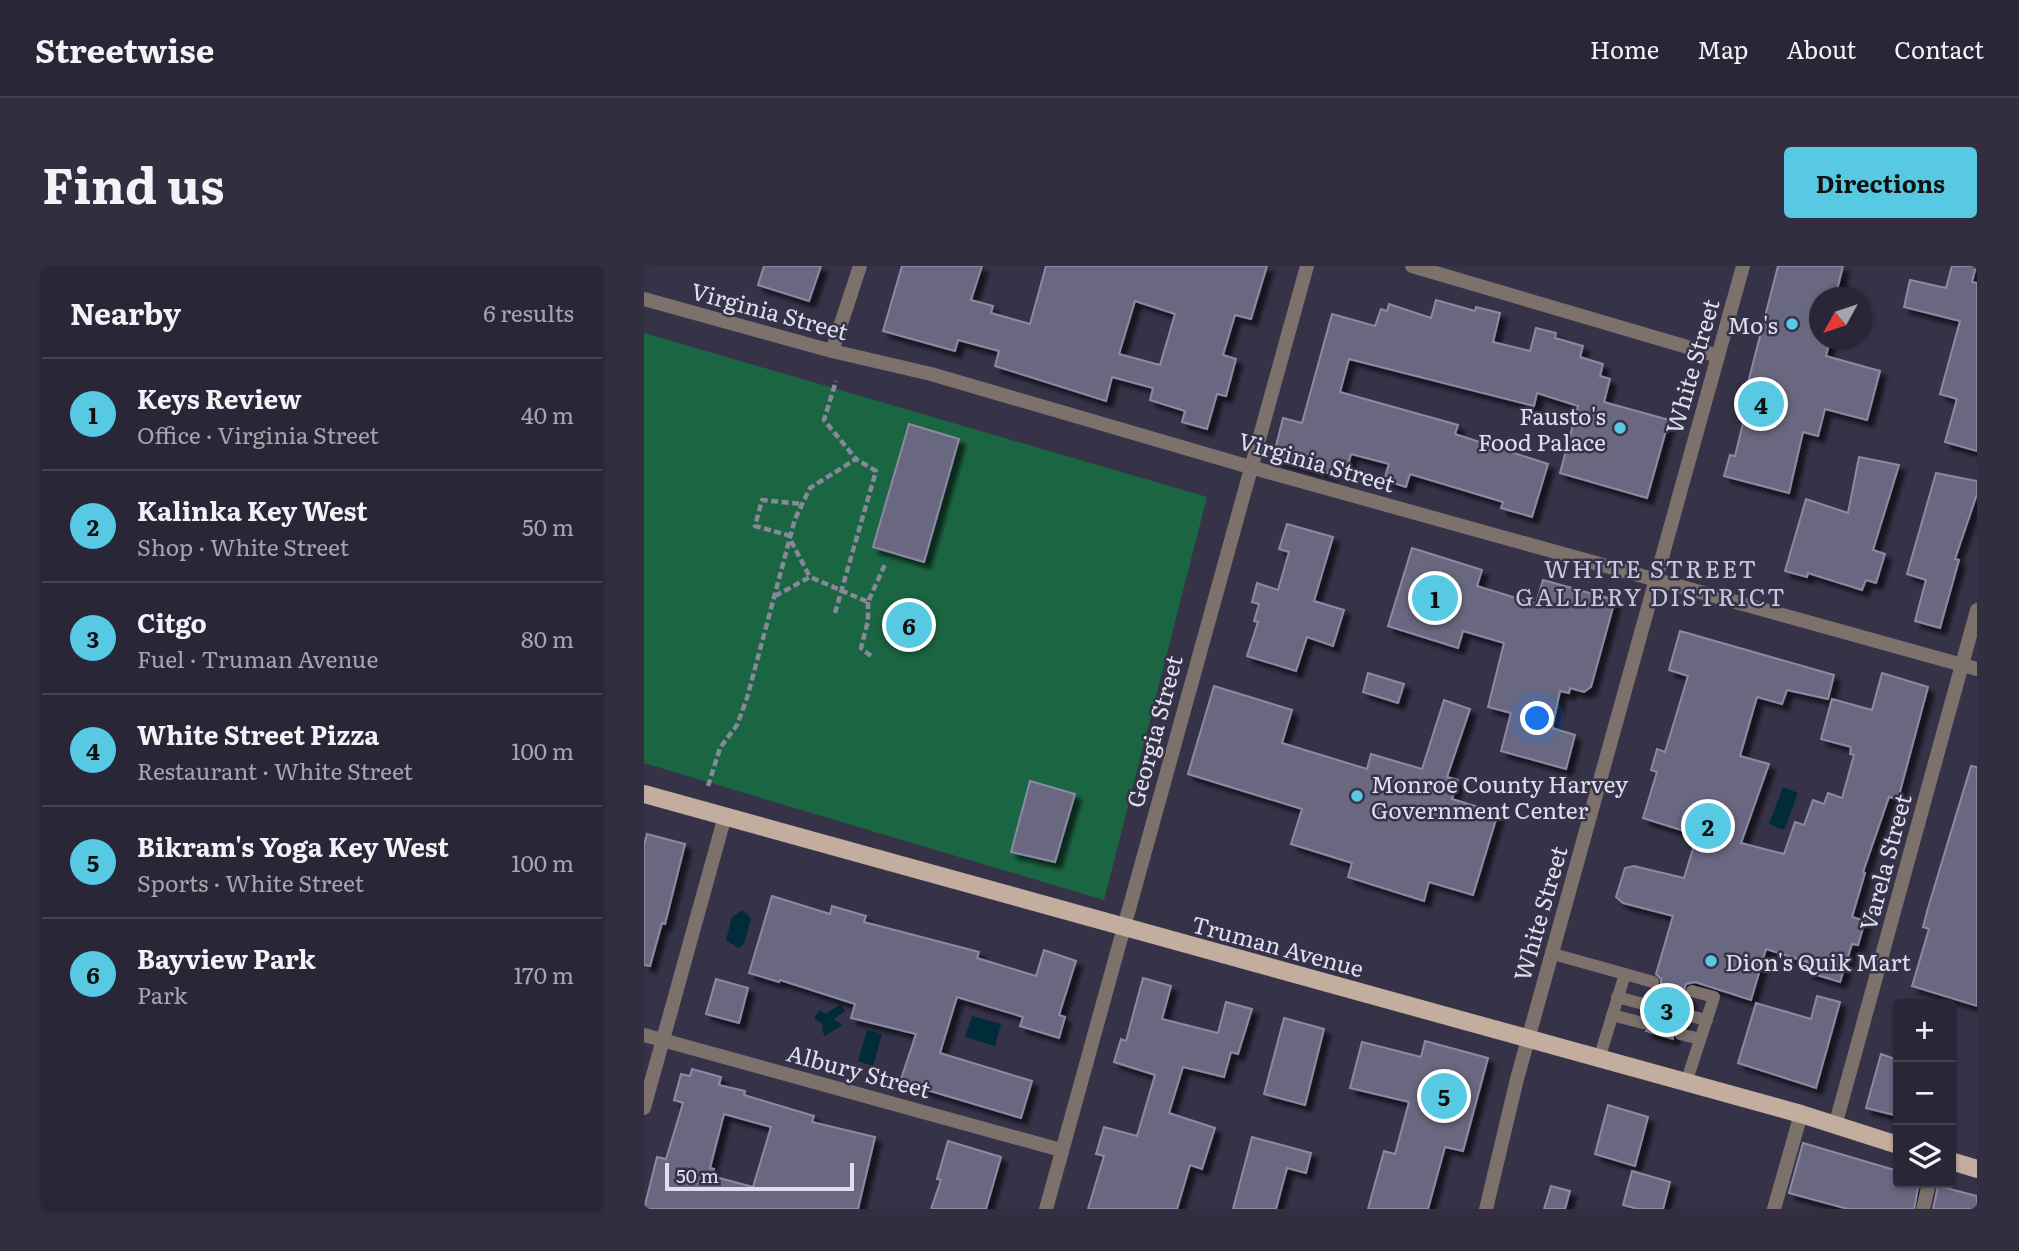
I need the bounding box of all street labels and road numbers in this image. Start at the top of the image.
street label: Virginia Street [688,273,853,347]
street label: White Street [1656,294,1727,437]
street label: Virginia Street [1235,422,1400,500]
street label: Georgia Street [1116,650,1190,811]
street label: Varela Street [1849,789,1919,934]
street label: White Street [1504,841,1575,984]
street label: Truman Avenue [1188,906,1368,984]
street label: Albury Street [783,1034,935,1106]

